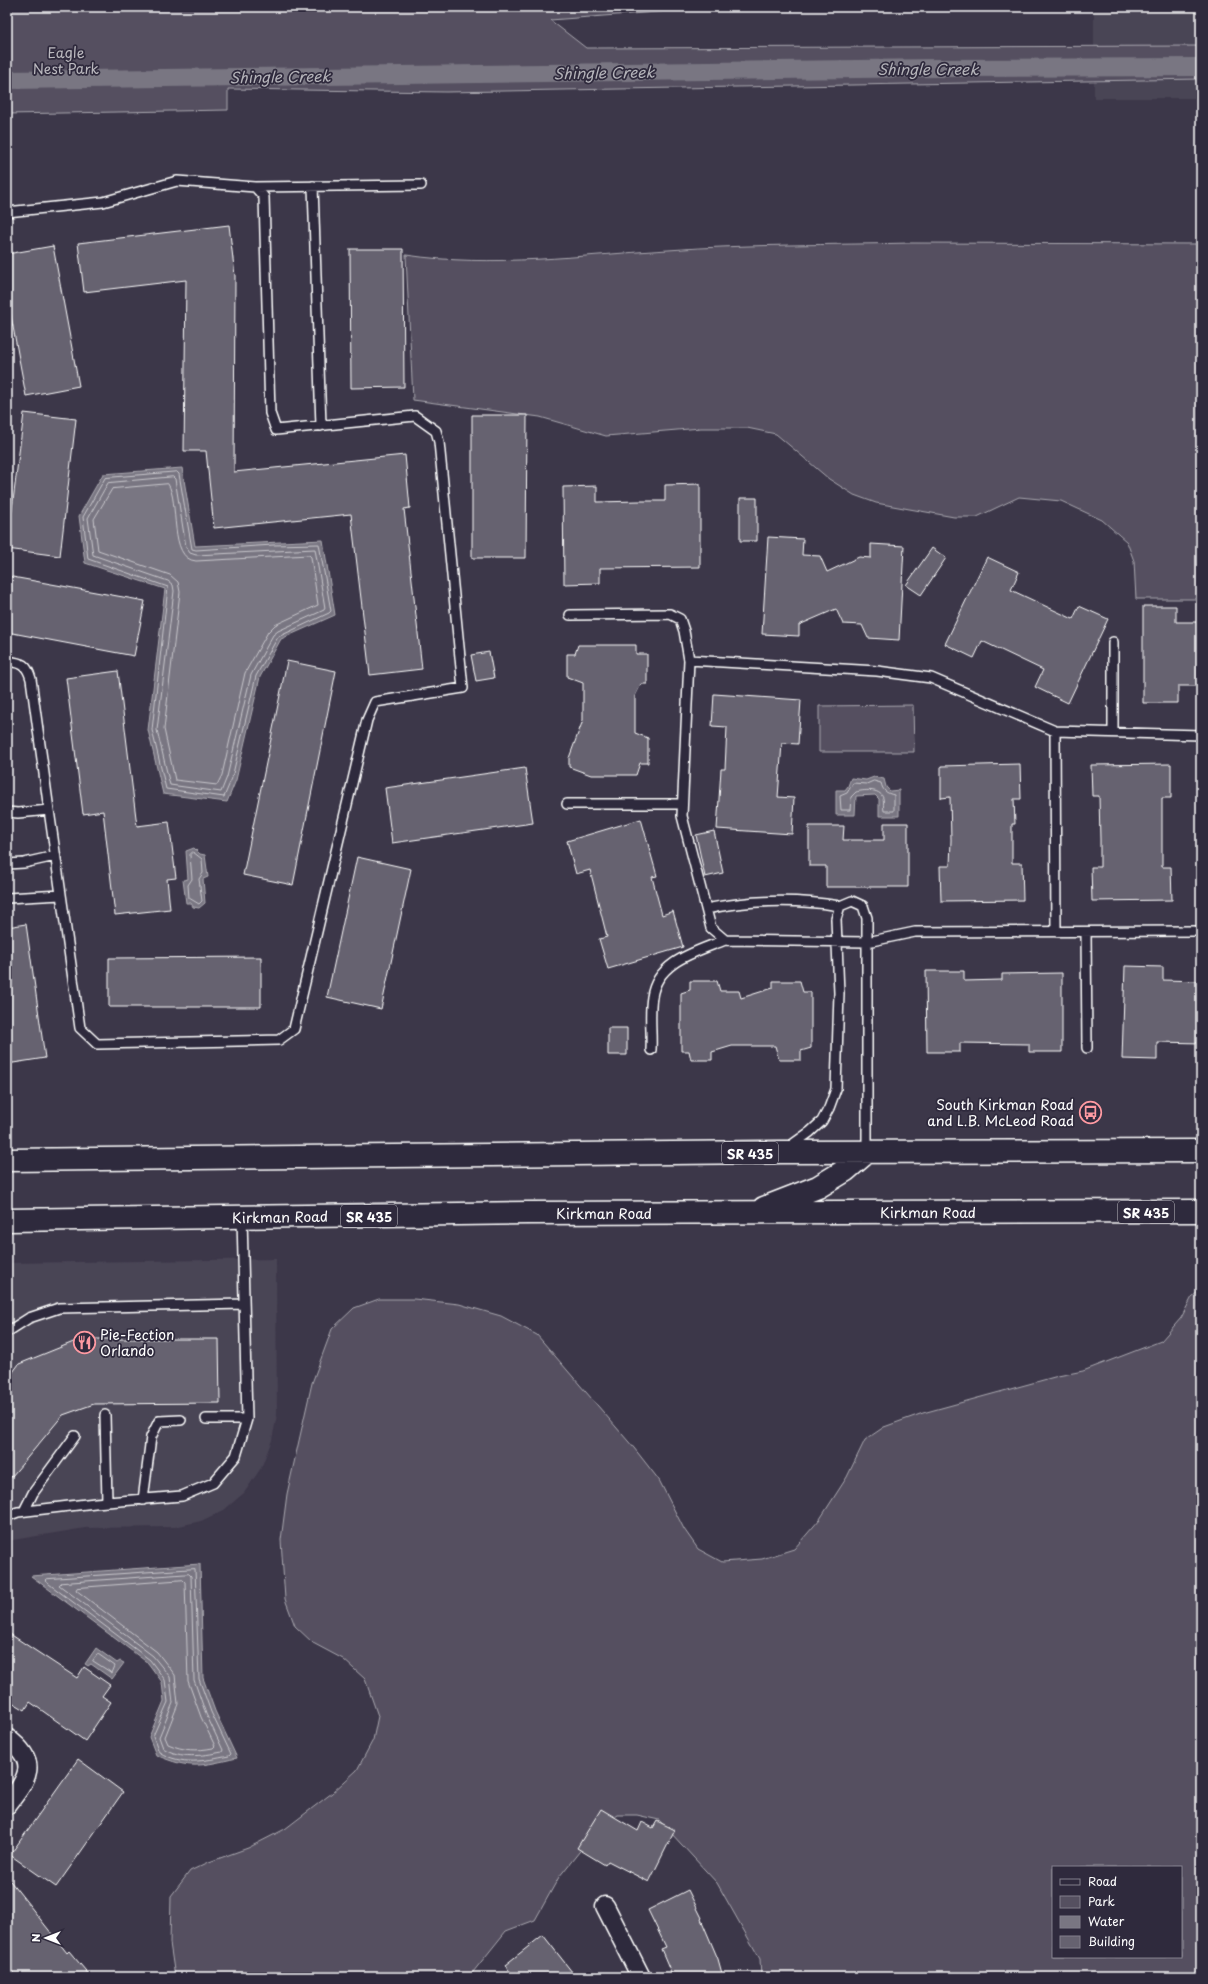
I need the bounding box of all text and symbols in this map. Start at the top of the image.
park label: Eagle Nest Park [33,42,100,79]
water label: Shingle Creek [877,57,979,80]
water label: Shingle Creek [553,60,656,84]
water label: Shingle Creek [229,64,332,88]
place label: South Kirkman Road and L.B. McLeod Road [927,1094,1074,1131]
bus stop icon: South Kirkman Road and L.B. McLeod Road [1077,1099,1103,1125]
road number: SR 435 [722,1142,778,1164]
road number: SR 435 [1118,1201,1174,1223]
street label: Kirkman Road [880,1202,976,1223]
street label: Kirkman Road [556,1203,652,1224]
road number: SR 435 [341,1205,397,1227]
street label: Kirkman Road [232,1206,328,1228]
place label: Pie-Fection Orlando [100,1324,174,1361]
restaurant icon: Pie-Fection Orlando [72,1329,98,1355]
legend [1052,1866,1182,1958]
text: Road [1088,1872,1117,1890]
text: Park [1088,1892,1115,1910]
text: Water [1088,1912,1125,1930]
north arrow [26,1918,66,1958]
text: Building [1088,1932,1135,1950]
text: N [27,1933,44,1942]

